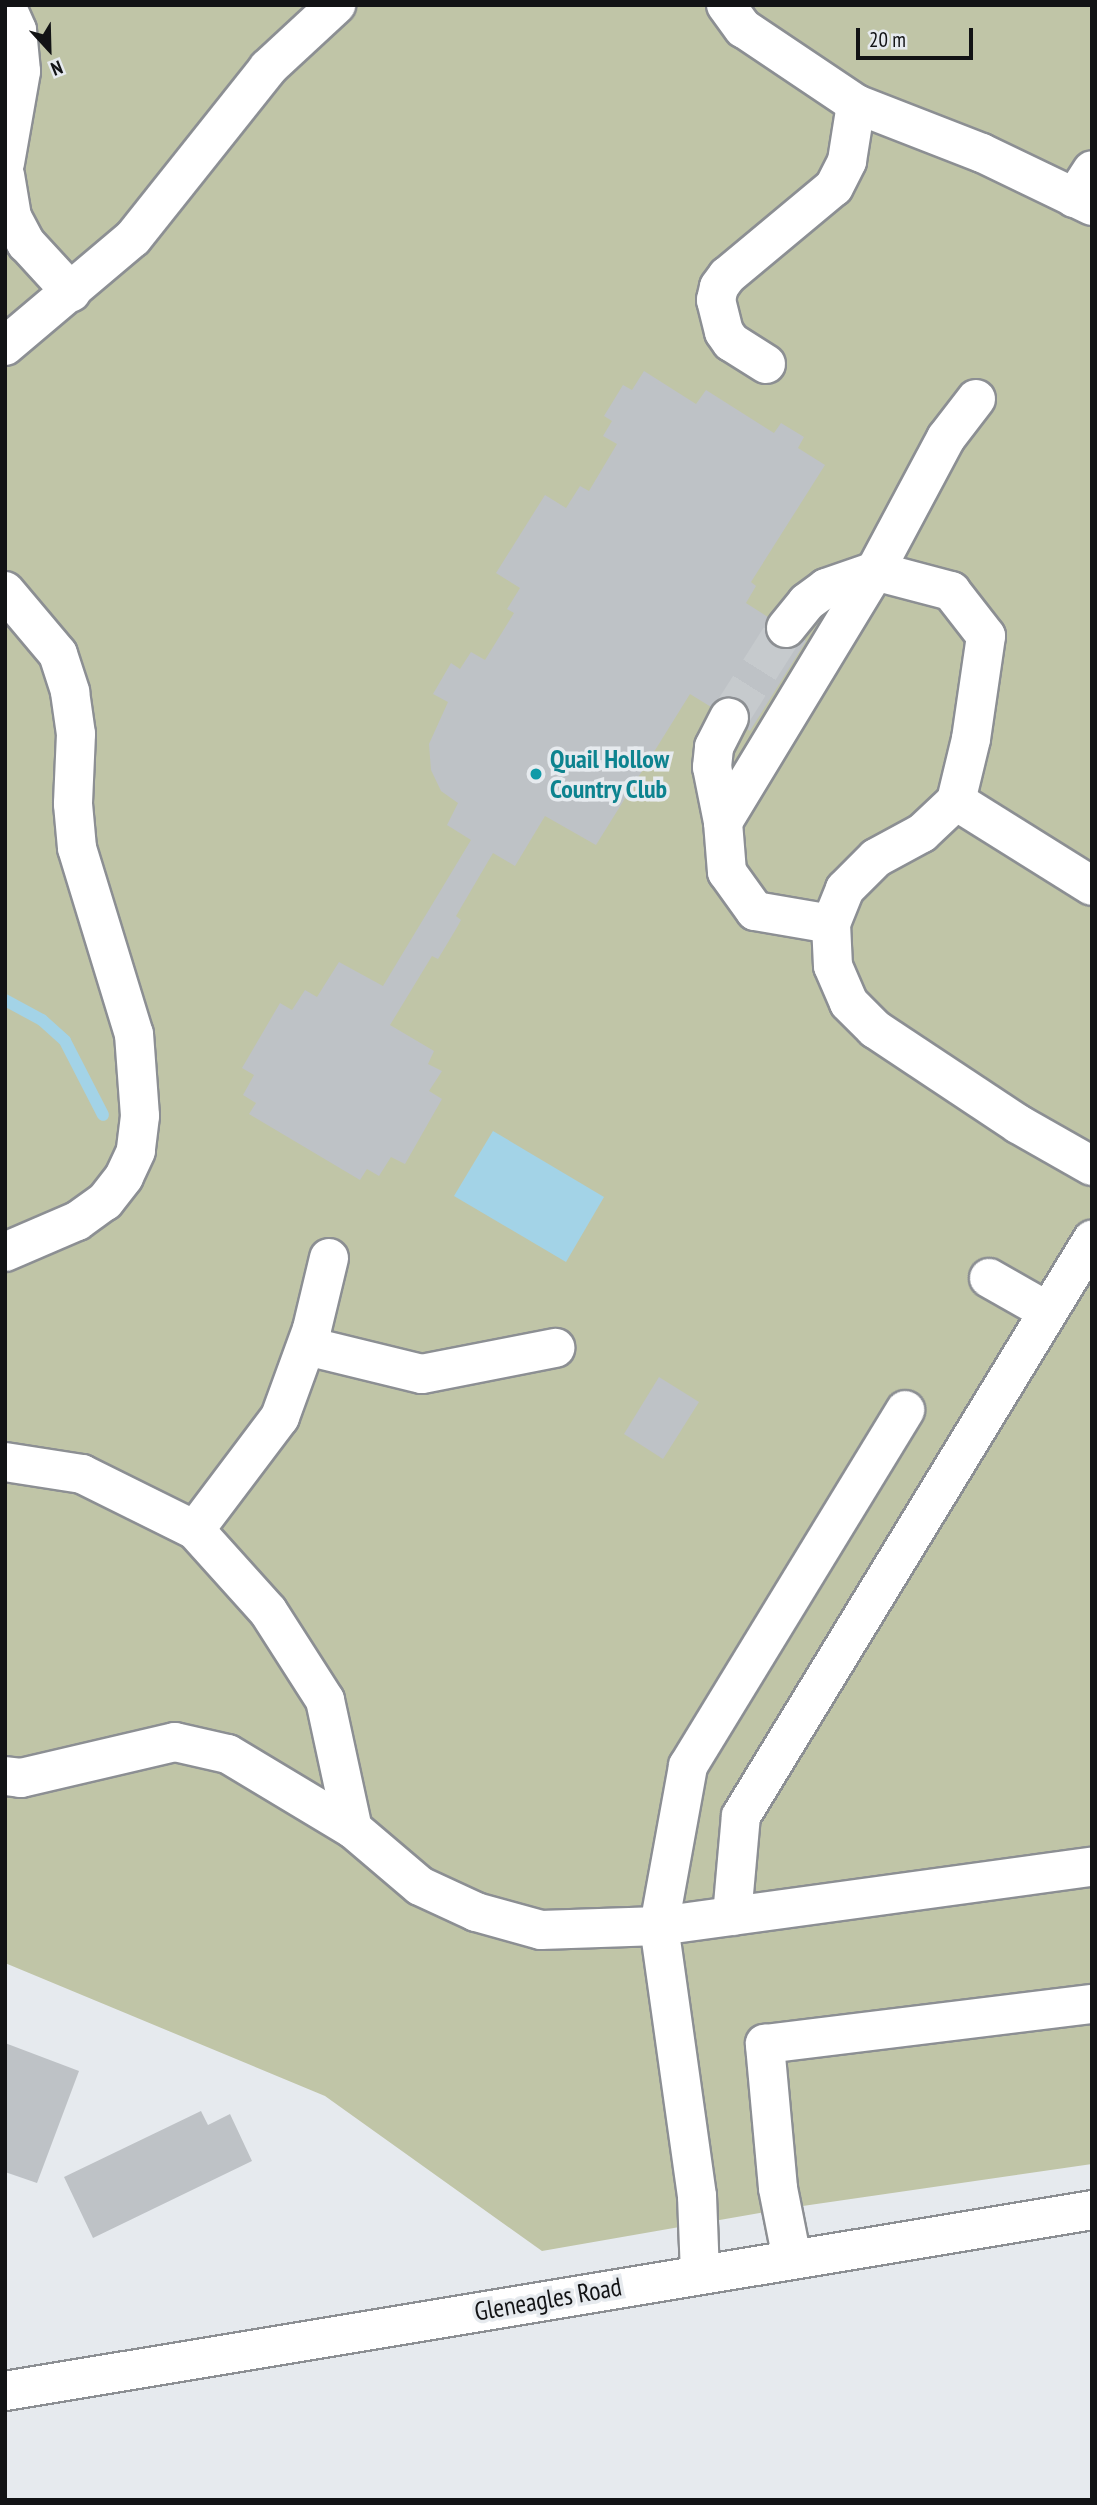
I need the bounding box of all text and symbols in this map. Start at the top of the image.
north arrow [14,14,84,84]
scale bar [859,14,976,58]
text: 20 m [869,26,906,53]
text: N [48,55,66,82]
place label: Quail Hollow Country Club [550,743,669,804]
marker: Quail Hollow Country Club [528,766,544,782]
street label: Gleneagles Road [472,2271,624,2327]

